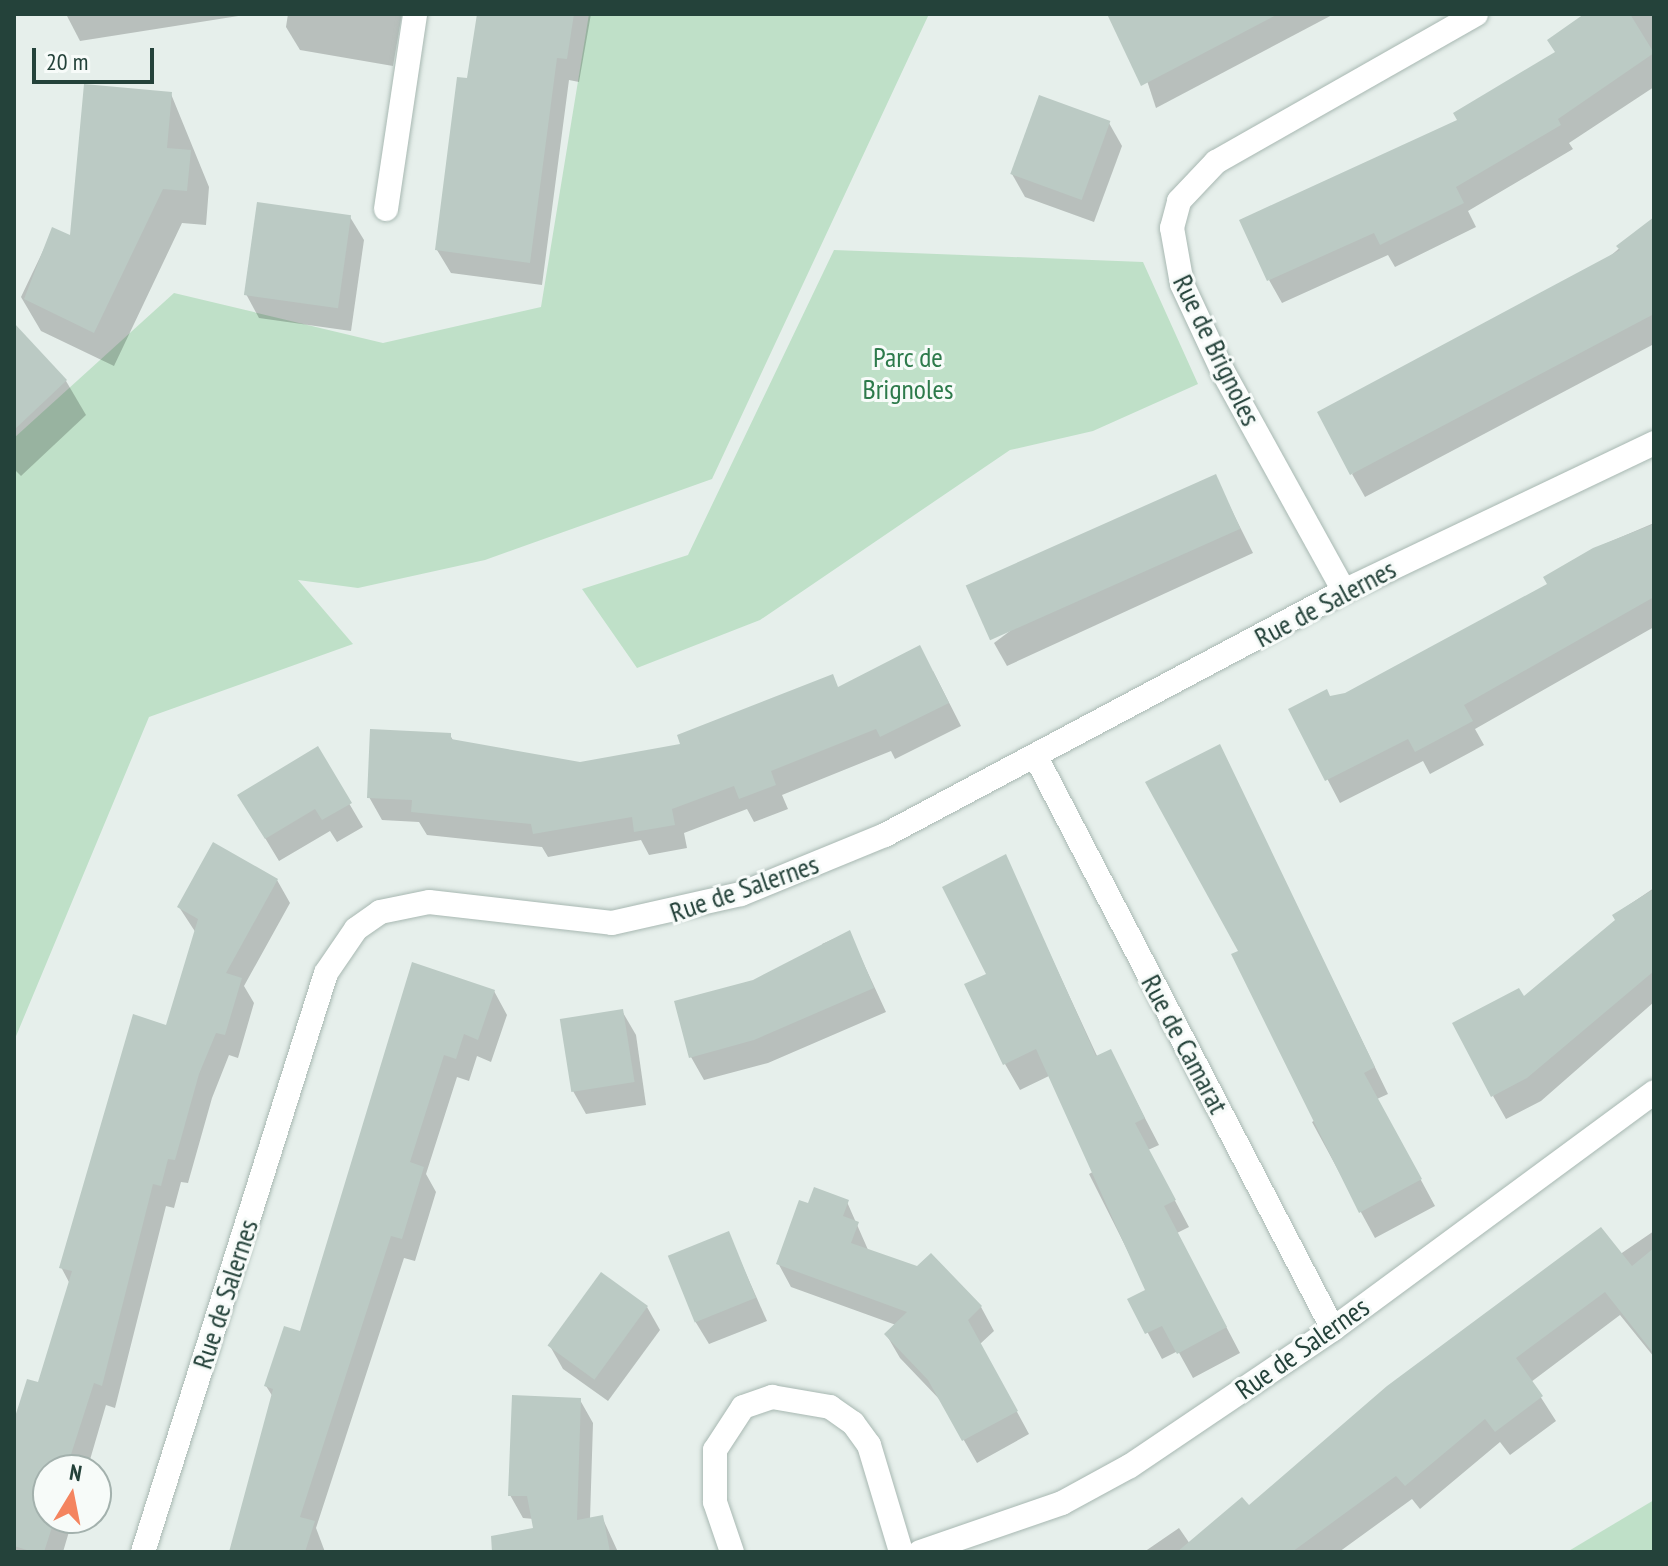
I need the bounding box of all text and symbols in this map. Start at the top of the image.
scale bar [36,32,158,82]
text: 20 m [46,46,88,77]
street label: Rue de Brignoles [1166,269,1268,431]
park label: Parc de Brignoles [863,340,953,406]
street label: Rue de Salernes [1249,552,1401,654]
street label: Rue de Salernes [665,847,823,929]
street label: Rue de Camarat [1134,969,1236,1119]
street label: Rue de Salernes [185,1215,265,1373]
street label: Rue de Salernes [1229,1290,1375,1406]
north arrow [32,1454,112,1534]
text: N [68,1458,84,1487]

